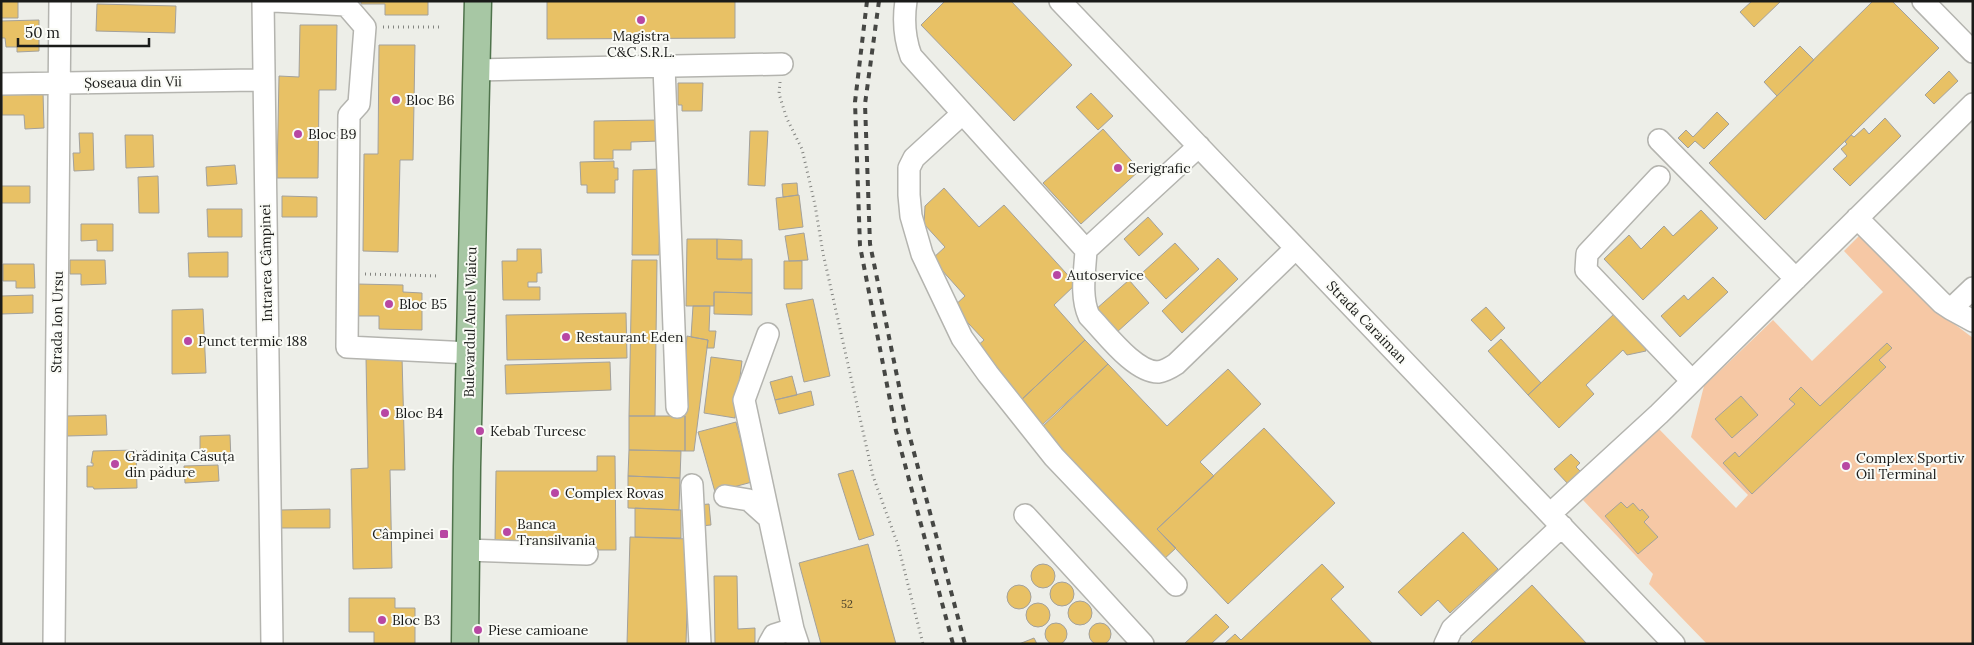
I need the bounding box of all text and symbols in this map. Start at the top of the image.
marker: Magistra C&C S.R.L. [635,14,647,26]
scale bar [18,15,149,47]
text: 50 m [25,23,60,42]
place label: Magistra C&C S.R.L. [607,27,675,61]
street label: Șoseaua din Vii [84,72,182,92]
place label: Bloc B6 [406,91,455,109]
marker: Bloc B6 [390,94,402,106]
place label: Bloc B9 [308,125,357,143]
marker: Bloc B9 [292,128,304,140]
place label: Serigrafic [1128,159,1191,177]
marker: Serigrafic [1112,162,1124,174]
street label: Intrarea Câmpinei [256,204,276,322]
street label: Bulevardul Aurel Vlaicu [460,246,480,398]
place label: Autoservice [1066,266,1144,284]
marker: Autoservice [1051,269,1063,281]
street label: Strada Ion Ursu [47,271,67,373]
street label: Strada Caraiman [1323,277,1411,368]
place label: Bloc B5 [399,295,447,313]
marker: Bloc B5 [383,298,395,310]
place label: Restaurant Eden [576,328,684,346]
marker: Restaurant Eden [560,331,572,343]
place label: Punct termic 188 [198,332,307,350]
marker: Punct termic 188 [182,335,194,347]
place label: Bloc B4 [395,404,443,422]
marker: Bloc B4 [379,407,391,419]
place label: Kebab Turcesc [490,422,586,440]
marker: Kebab Turcesc [474,425,486,437]
place label: Grădinița Căsuța din pădure [125,447,235,481]
place label: Complex Sportiv Oil Terminal [1856,449,1965,483]
marker: Grădinița Căsuța din pădure [109,458,121,470]
marker: Complex Sportiv Oil Terminal [1840,460,1852,472]
place label: Complex Rovas [565,484,664,502]
marker: Complex Rovas [549,487,561,499]
place label: Banca Transilvania [517,515,595,549]
place label: Câmpinei [372,525,434,543]
marker: Banca Transilvania [501,526,513,538]
marker: Câmpinei [438,528,450,540]
house number: 52 [841,597,853,611]
place label: Bloc B3 [392,611,440,629]
marker: Bloc B3 [376,614,388,626]
place label: Piese camioane [488,621,589,639]
marker: Piese camioane [472,624,484,636]

